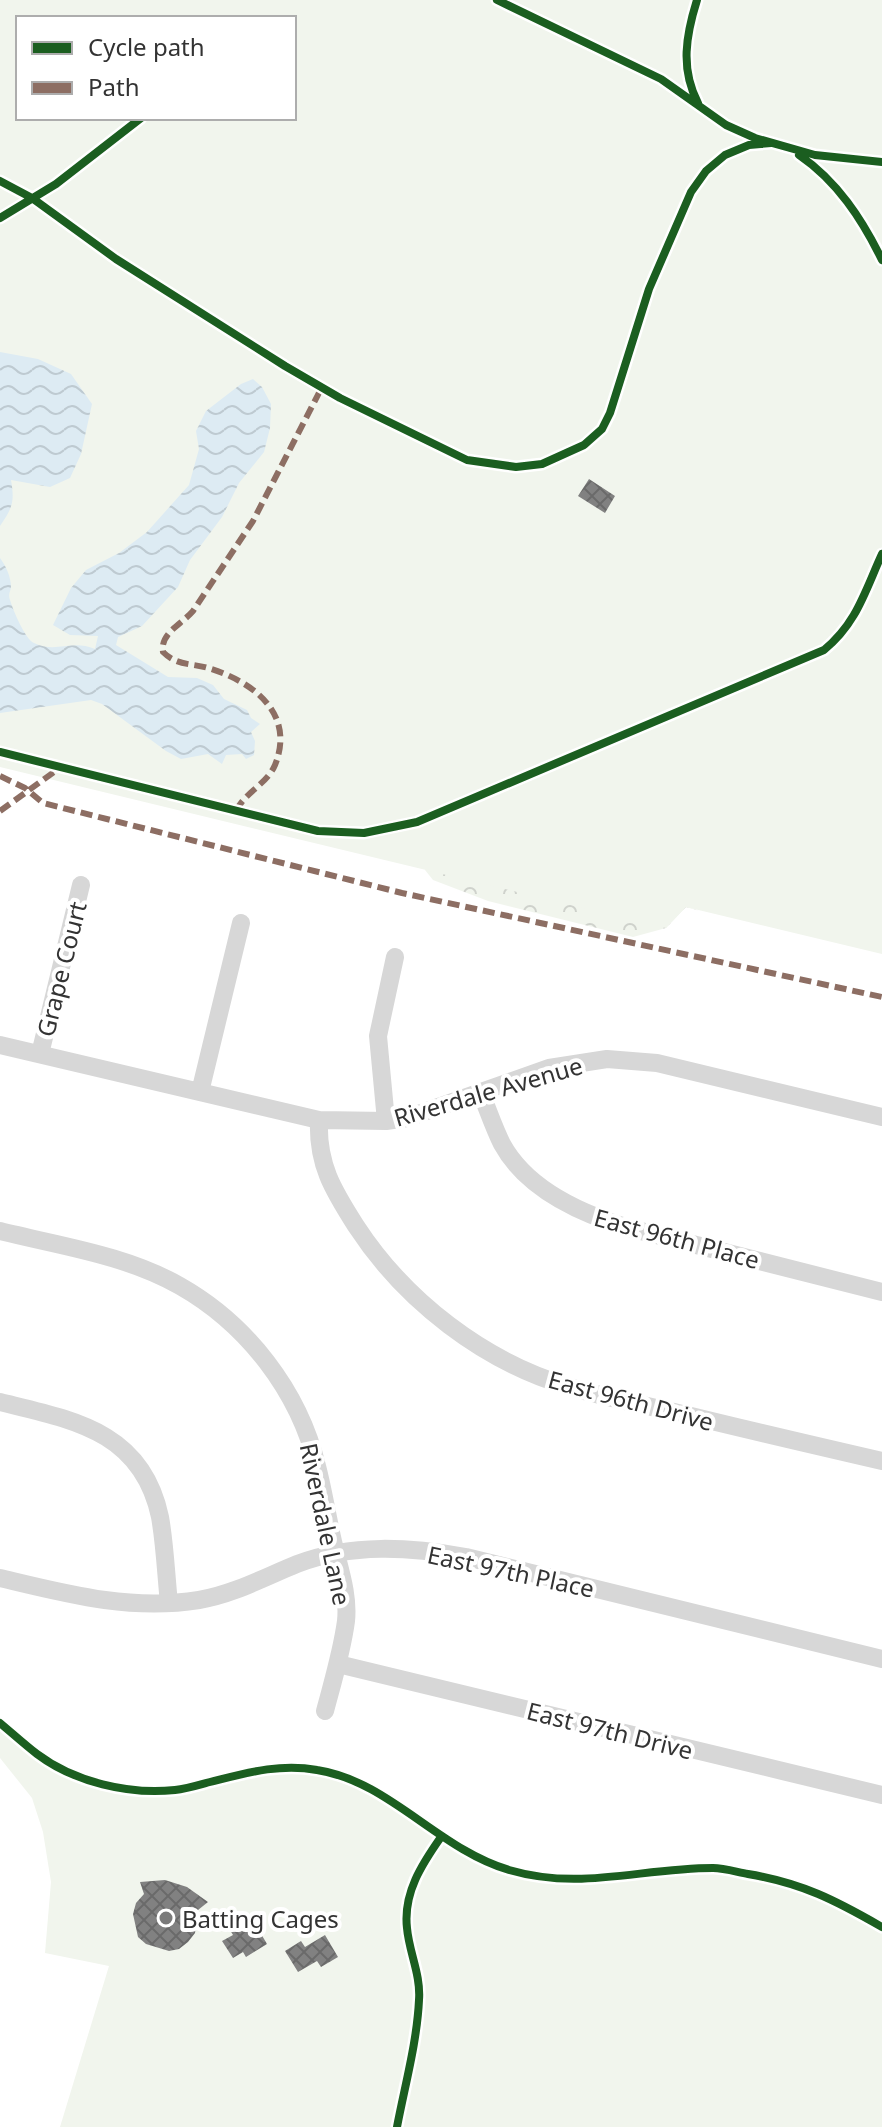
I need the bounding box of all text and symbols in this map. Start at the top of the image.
legend [16,16,296,120]
text: Cycle path [88,30,205,63]
text: Path [88,70,139,103]
street label: Grape Court [28,898,94,1040]
street label: Riverdale Avenue [390,1048,586,1134]
street label: East 96th Place [591,1200,763,1276]
street label: East 96th Drive [545,1362,717,1438]
street label: Riverdale Lane [293,1440,359,1608]
street label: East 97th Place [425,1537,597,1605]
street label: East 97th Drive [524,1693,696,1767]
place label: Batting Cages [182,1902,339,1935]
marker: Batting Cages [157,1909,175,1927]

